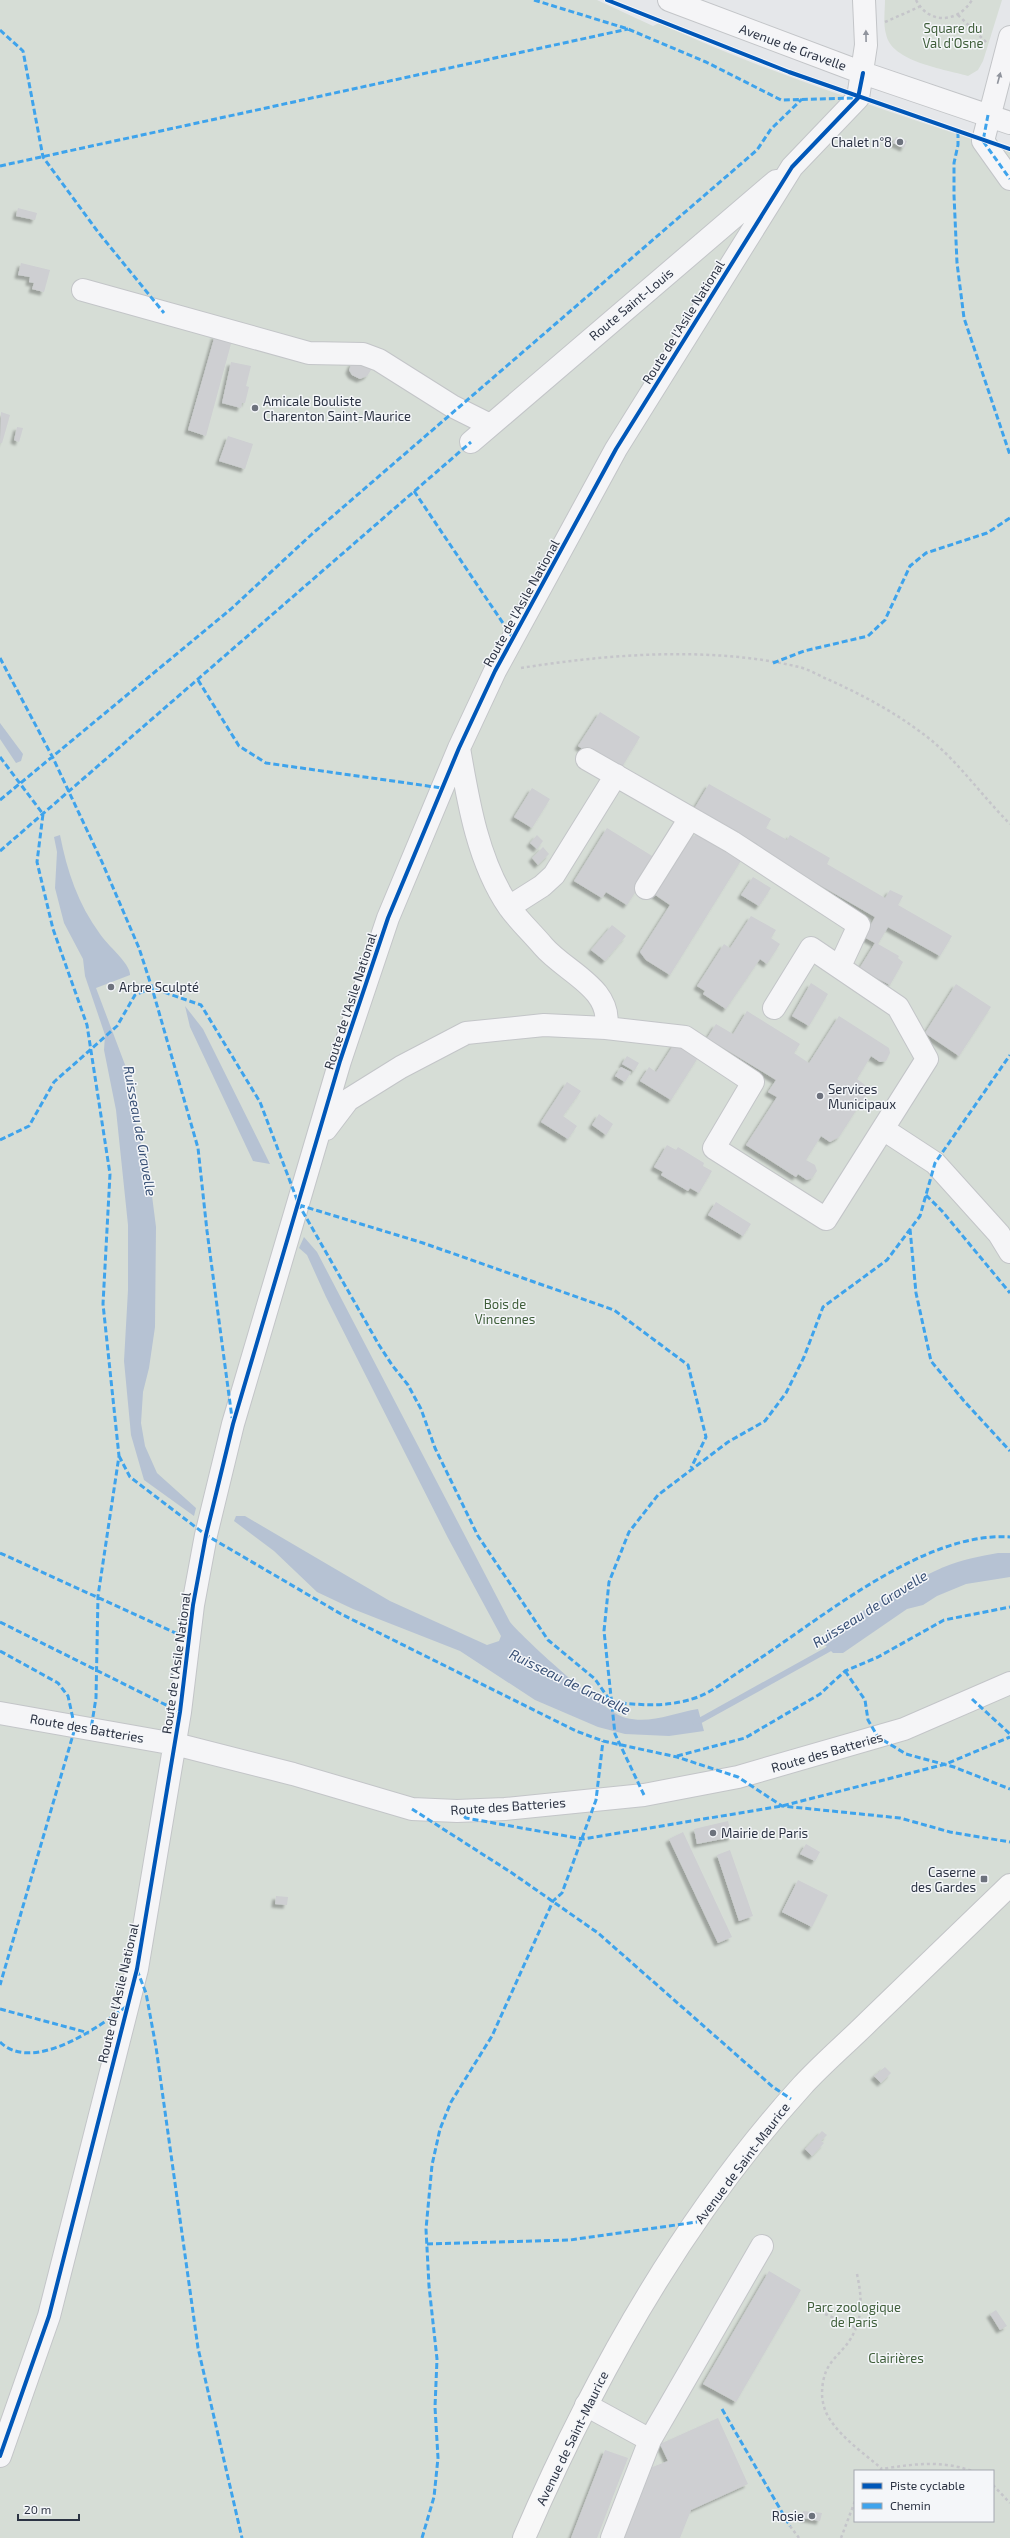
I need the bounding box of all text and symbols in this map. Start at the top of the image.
street label: Avenue de Gravelle [737,20,849,74]
park label: Square du Val d'Osne [922,20,984,51]
one-way arrow [863,29,869,42]
one-way arrow [996,71,1002,83]
place label: Chalet n°8 [831,134,892,150]
marker: Chalet n°8 [895,137,905,147]
street label: Route de l'Asile National [638,257,728,387]
street label: Route Saint-Louis [586,264,676,344]
place label: Amicale Bouliste Charenton Saint-Maurice [263,393,411,424]
marker: Amicale Bouliste Charenton Saint-Maurice [250,403,260,413]
street label: Route de l'Asile National [479,537,563,669]
street label: Route de l'Asile National [320,930,380,1071]
place label: Arbre Sculpté [119,979,199,995]
marker: Arbre Sculpté [106,982,116,992]
water label: Ruisseau de Gravelle [121,1064,160,1198]
place label: Services Municipaux [828,1081,896,1112]
marker: Services Municipaux [815,1091,825,1101]
park label: Bois de Vincennes [475,1296,535,1327]
water label: Ruisseau de Gravelle [809,1566,931,1651]
street label: Route de l'Asile National [158,1591,194,1735]
water label: Ruisseau de Gravelle [507,1645,634,1718]
street label: Route des Batteries [29,1710,145,1746]
street label: Route des Batteries [769,1728,885,1776]
street label: Route des Batteries [450,1794,566,1818]
place label: Mairie de Paris [721,1825,808,1841]
marker: Mairie de Paris [708,1828,718,1838]
place label: Caserne des Gardes [911,1864,976,1895]
marker: Caserne des Gardes [979,1874,989,1884]
street label: Route de l'Asile National [94,1921,142,2064]
street label: Avenue de Saint-Maurice [691,2099,793,2227]
park label: Parc zoologique de Paris [807,2299,901,2330]
park label: Clairières [868,2350,924,2366]
street label: Avenue de Saint-Maurice [533,2368,611,2508]
legend [854,2470,994,2522]
text: Piste cyclable [890,2478,965,2492]
scale bar [18,2496,79,2522]
text: Chemin [890,2498,931,2512]
text: 20 m [24,2502,51,2516]
place label: Rosie [772,2508,804,2524]
marker: Rosie [807,2511,817,2521]

